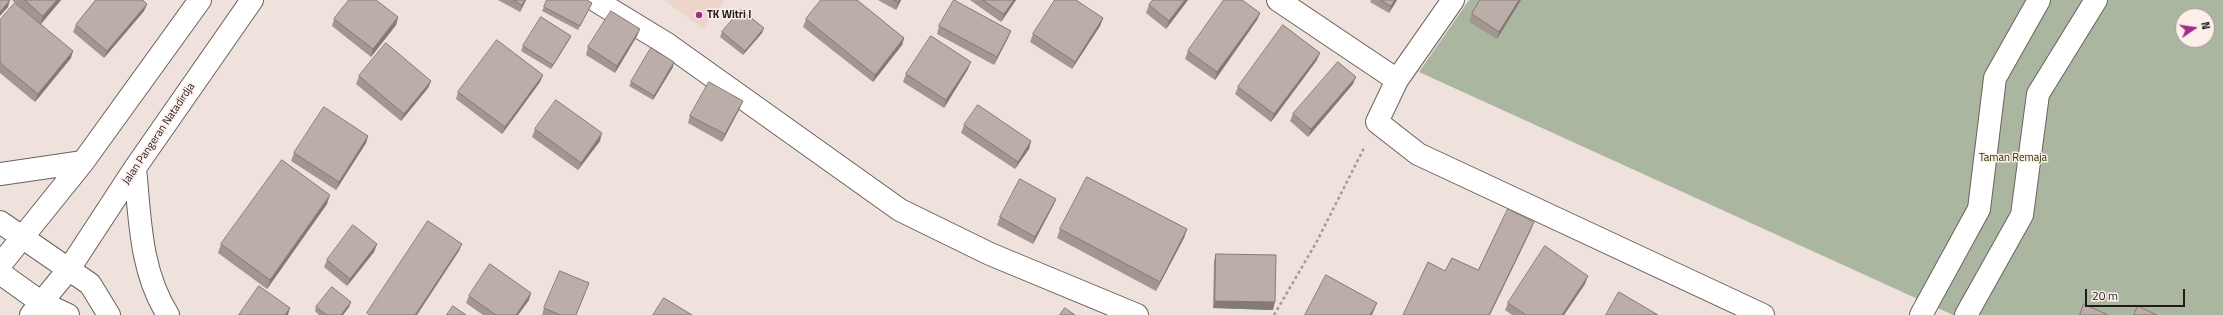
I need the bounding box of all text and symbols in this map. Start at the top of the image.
place label: TK Witri I [707,8,751,22]
north arrow [2175,8,2215,48]
marker: TK Witri I [694,10,704,20]
text: N [2197,20,2214,31]
street label: Jalan Pangeran Natadirdja [120,81,198,187]
park label: Taman Remaja [1979,151,2047,165]
scale bar [2087,281,2187,307]
text: 20 m [2092,286,2118,305]

